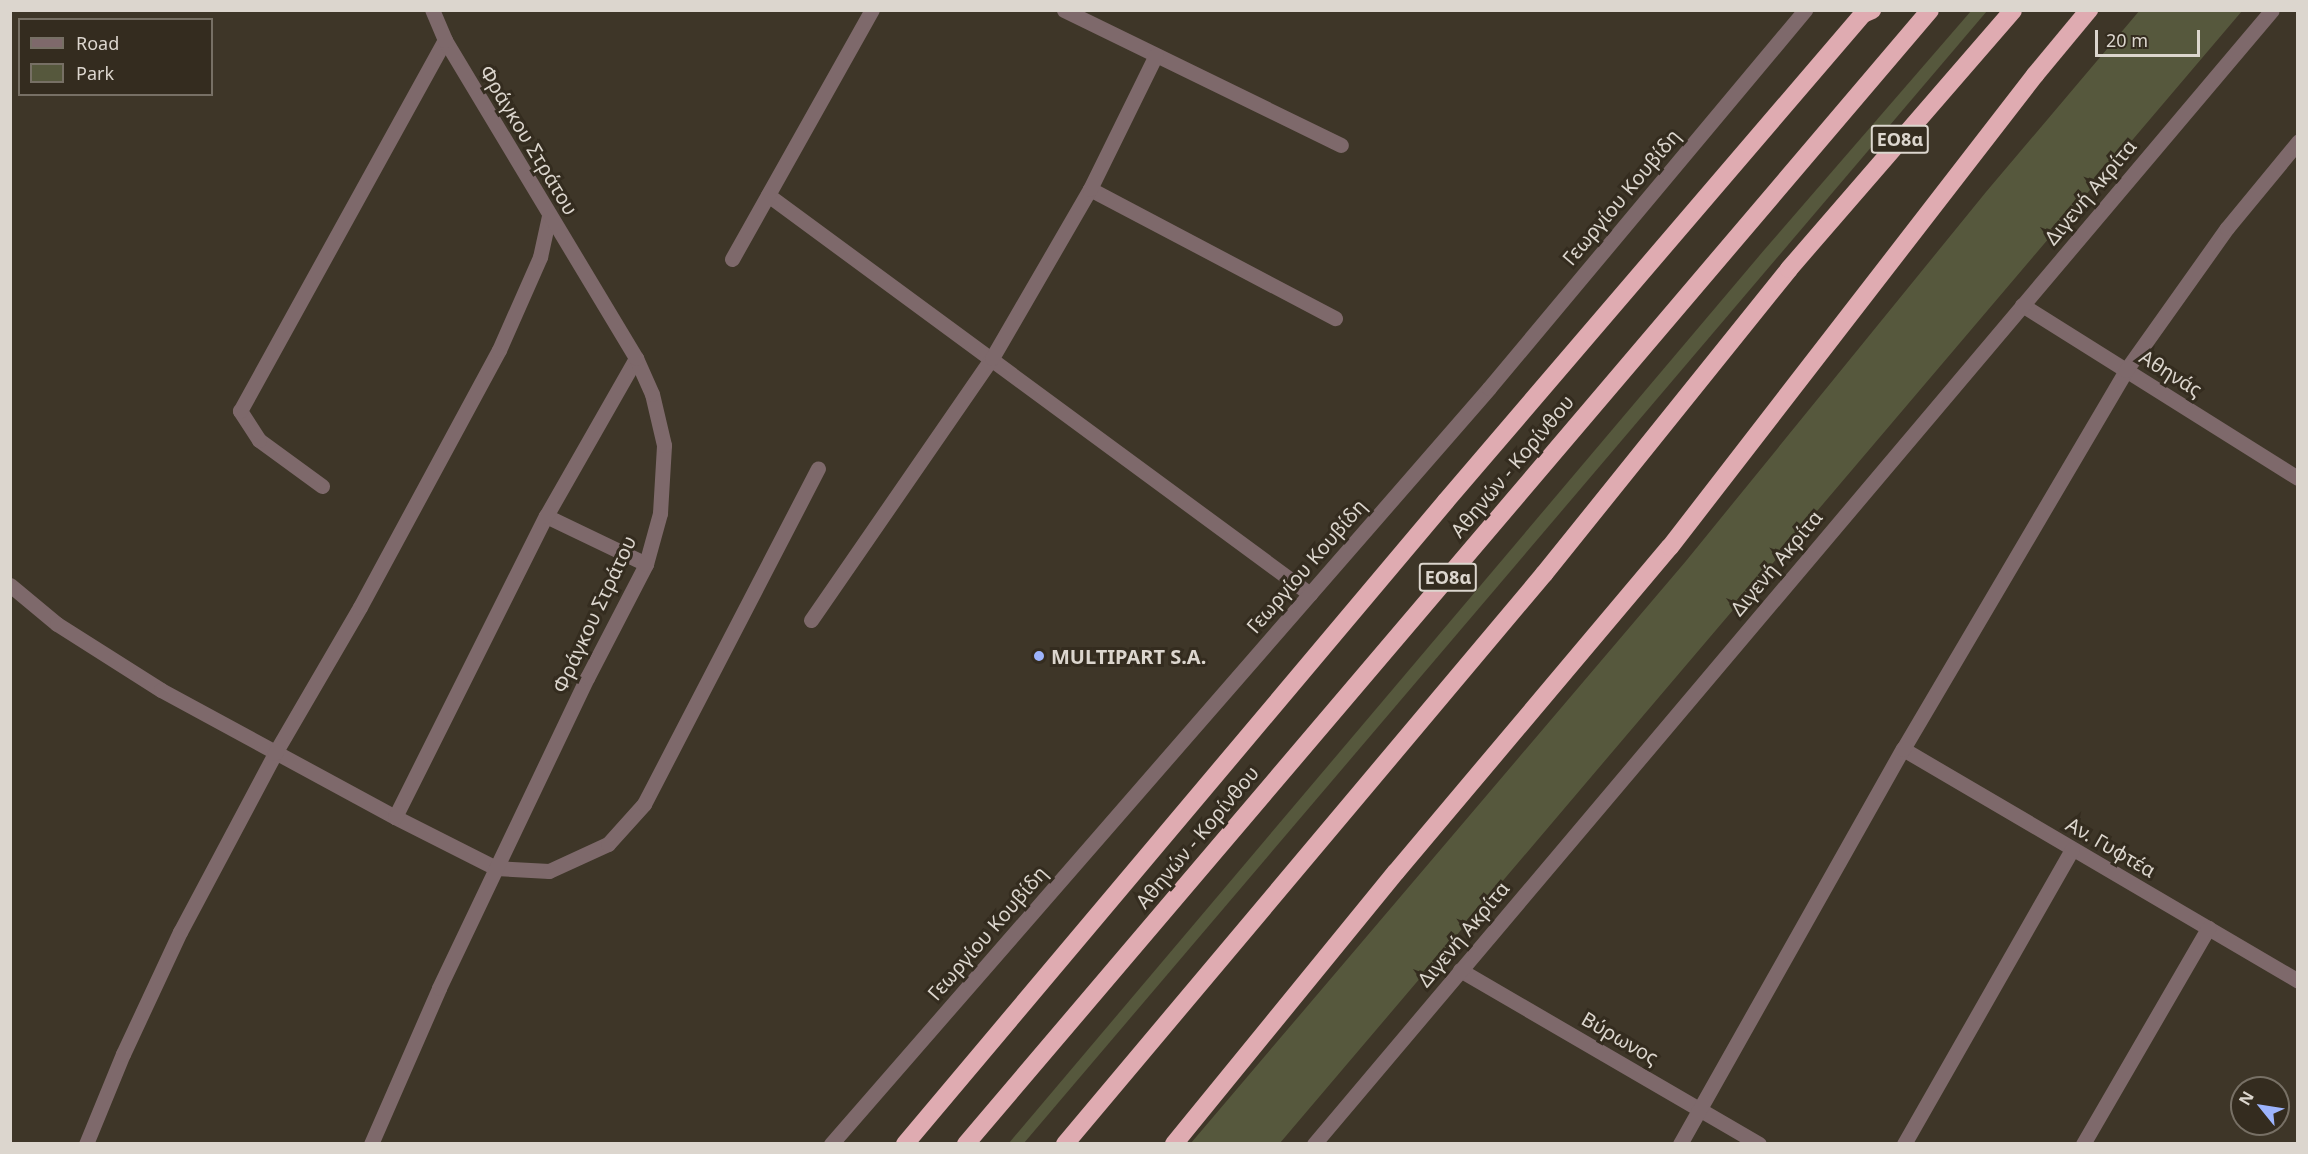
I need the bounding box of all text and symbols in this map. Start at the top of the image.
legend [18,18,213,96]
scale bar [2098,18,2203,56]
text: 20 m [2106,28,2148,52]
text: Road [76,31,119,55]
text: Park [76,61,114,85]
street label: Φράγκου Στράτου [475,61,583,219]
street label: Γεωργίου Κουβίδη [1557,124,1685,270]
road number: ΕΟ8α [1870,124,1930,154]
street label: Διγενή Ακρίτα [2039,135,2141,249]
street label: Αθηνάς [2135,345,2207,401]
street label: Αθηνών - Κορίνθου [1445,390,1579,542]
street label: Γεωργίου Κουβίδη [1241,494,1371,638]
street label: Διγενή Ακρίτα [1725,506,1827,620]
street label: Φράγκου Στράτου [547,532,641,696]
road number: ΕΟ8α [1418,562,1478,592]
place label: MULTIPART S.A. [1051,644,1206,668]
marker: MULTIPART S.A. [1032,649,1046,663]
street label: Αθηνών - Κορίνθου [1130,761,1264,913]
street label: Αν. Γυφτέα [2062,812,2160,882]
street label: Γεωργίου Κουβίδη [922,861,1052,1005]
street label: Διγενή Ακρίτα [1412,877,1514,991]
street label: Βύρωνος [1577,1006,1663,1070]
north arrow [2230,1076,2290,1136]
text: N [2233,1087,2259,1109]

